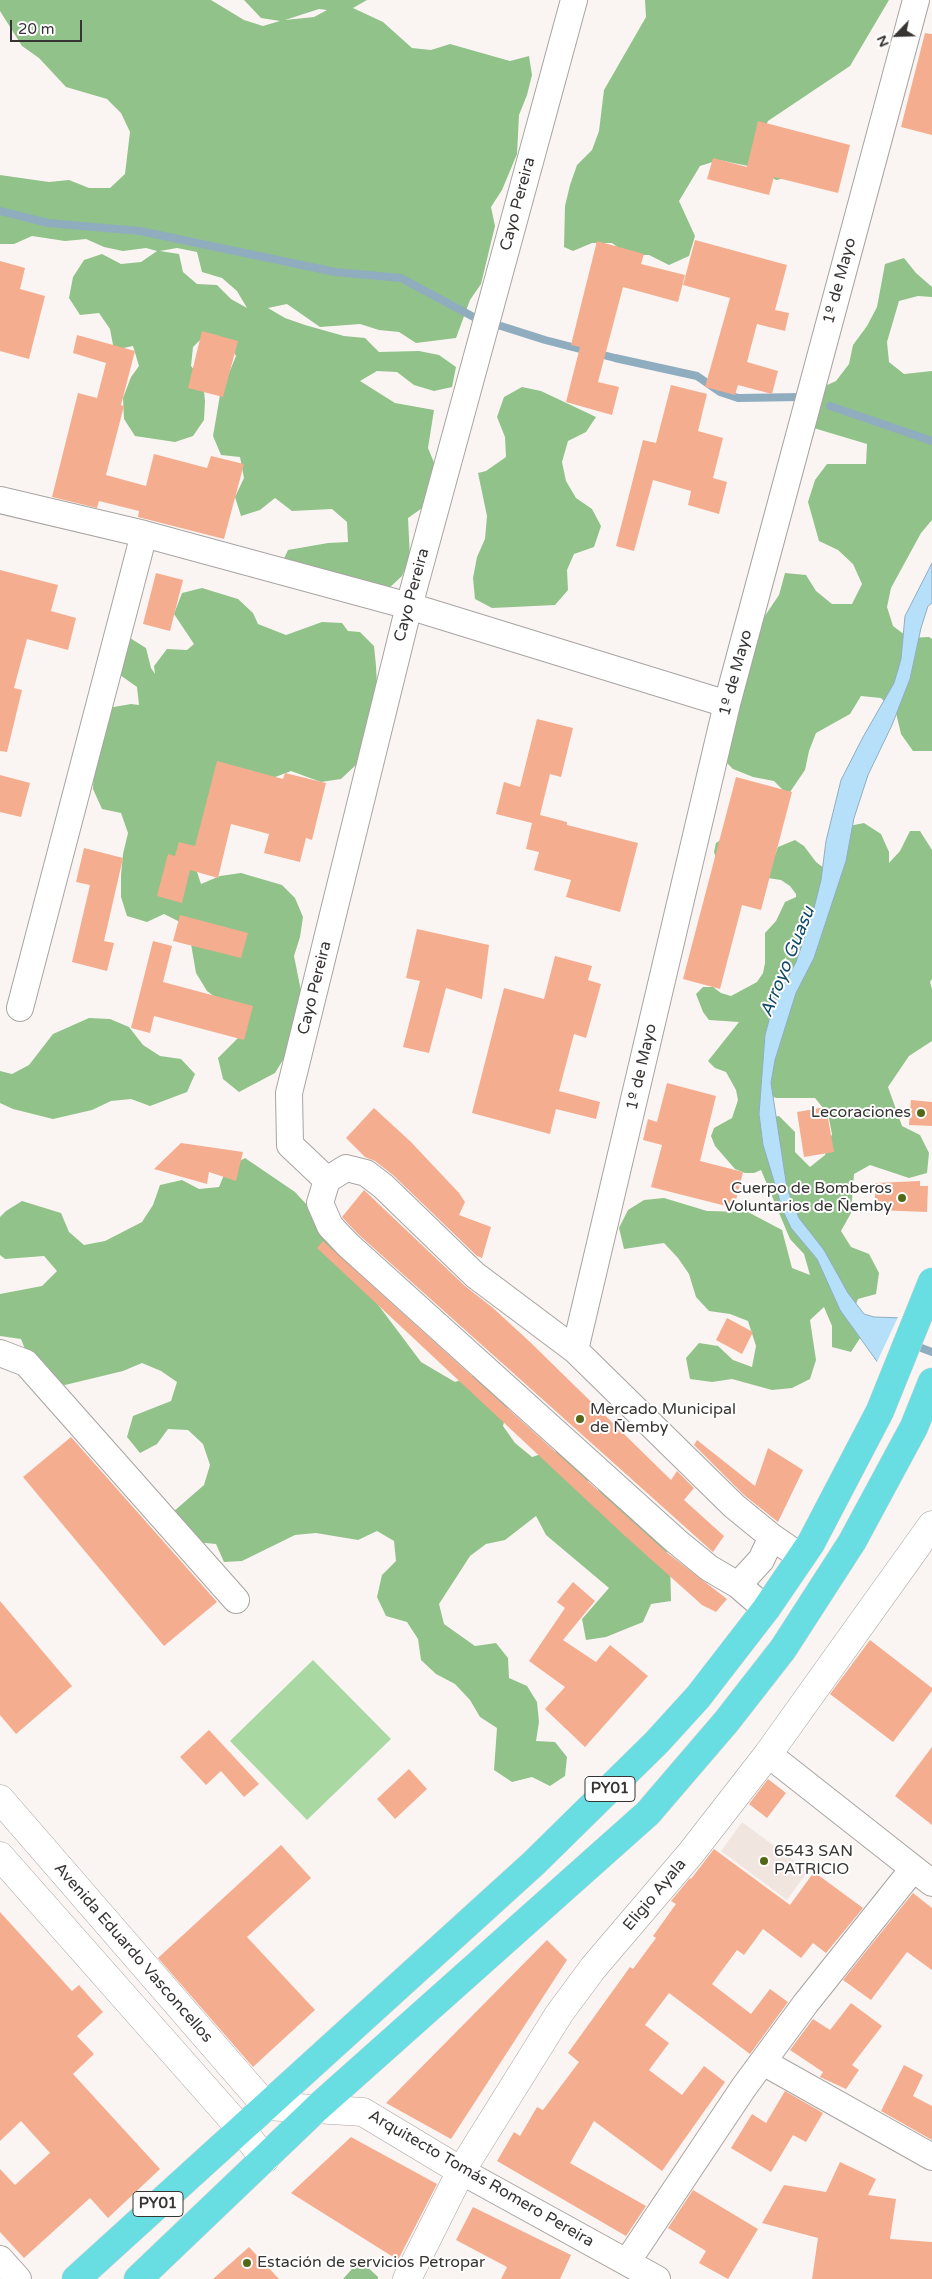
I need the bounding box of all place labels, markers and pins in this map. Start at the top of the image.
place label: Lecoraciones [811,1103,911,1123]
marker: Lecoraciones [915,1107,927,1119]
place label: Cuerpo de Bomberos Voluntarios de Ñemby [724,1179,892,1217]
marker: Cuerpo de Bomberos Voluntarios de Ñemby [896,1192,908,1204]
place label: Mercado Municipal de Ñemby [590,1400,736,1438]
marker: Mercado Municipal de Ñemby [574,1413,586,1425]
place label: 6543 SAN PATRICIO [774,1842,853,1880]
marker: 6543 SAN PATRICIO [758,1855,770,1867]
place label: Estación de servicios Petropar [257,2253,485,2273]
marker: Estación de servicios Petropar [241,2257,253,2269]

